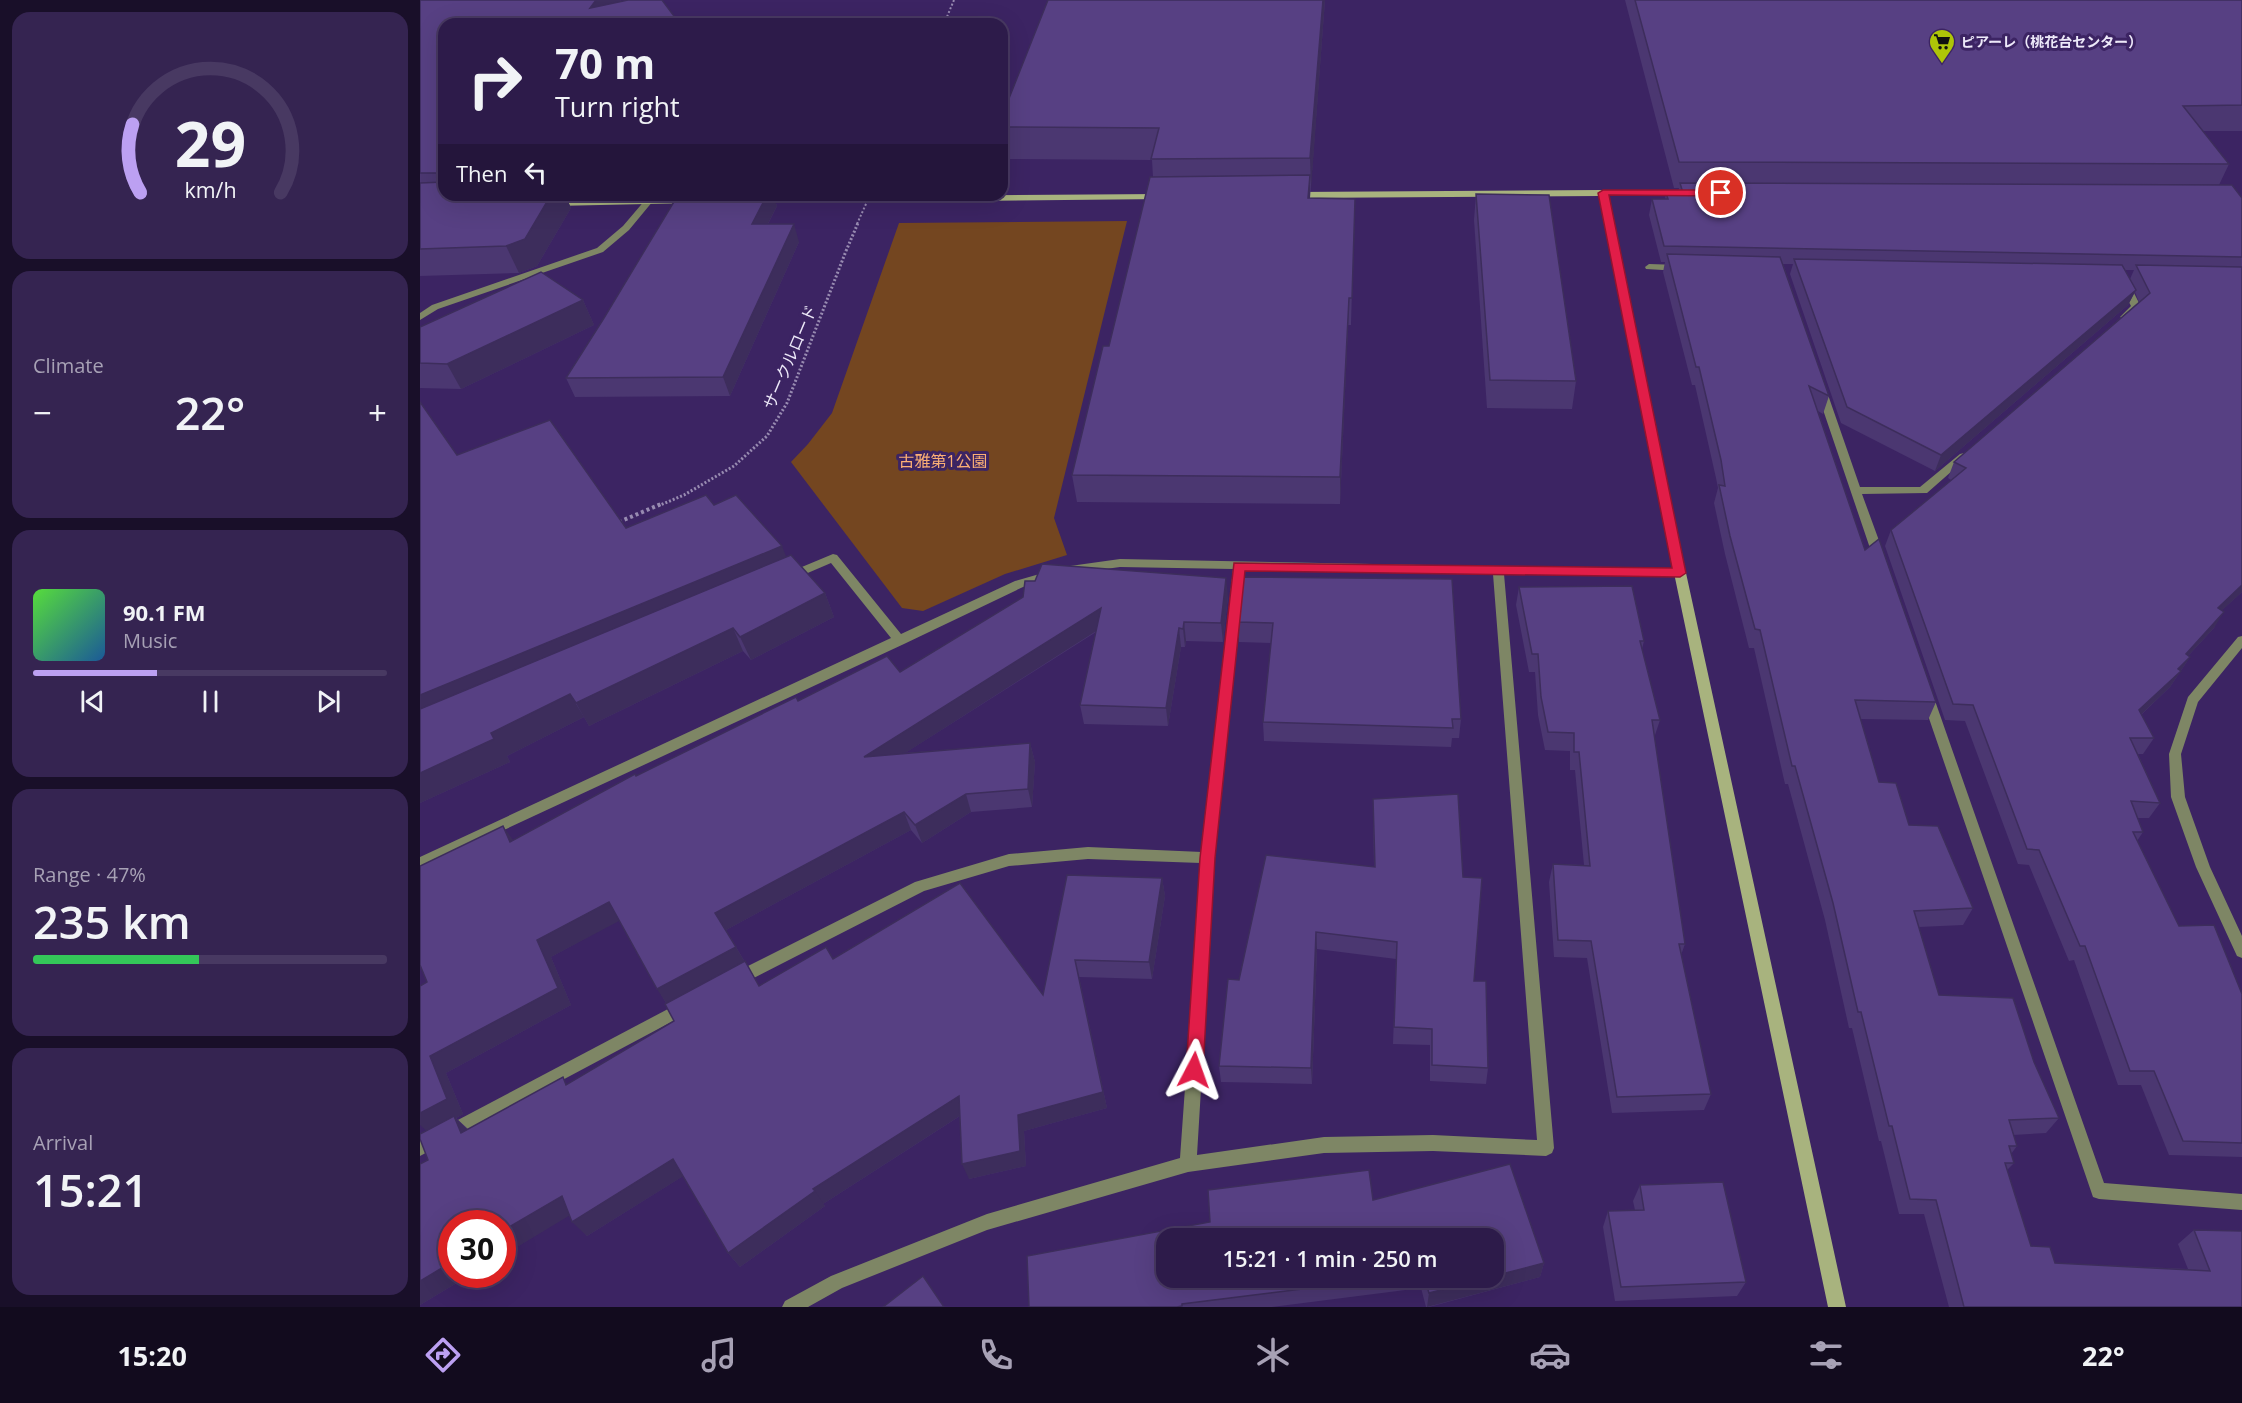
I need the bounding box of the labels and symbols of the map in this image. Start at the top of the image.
supermarket icon: ピアーレ（桃花台センター） [1927,27,1957,65]
place label: ピアーレ（桃花台センター） [1961,32,2142,51]
pin [1695,167,1746,218]
street label: サークルロード [758,301,822,413]
park label: 古雅第1公園 [898,450,988,472]
position arrow [1162,1038,1226,1102]
speed limit sign: 30 [438,1210,516,1288]

